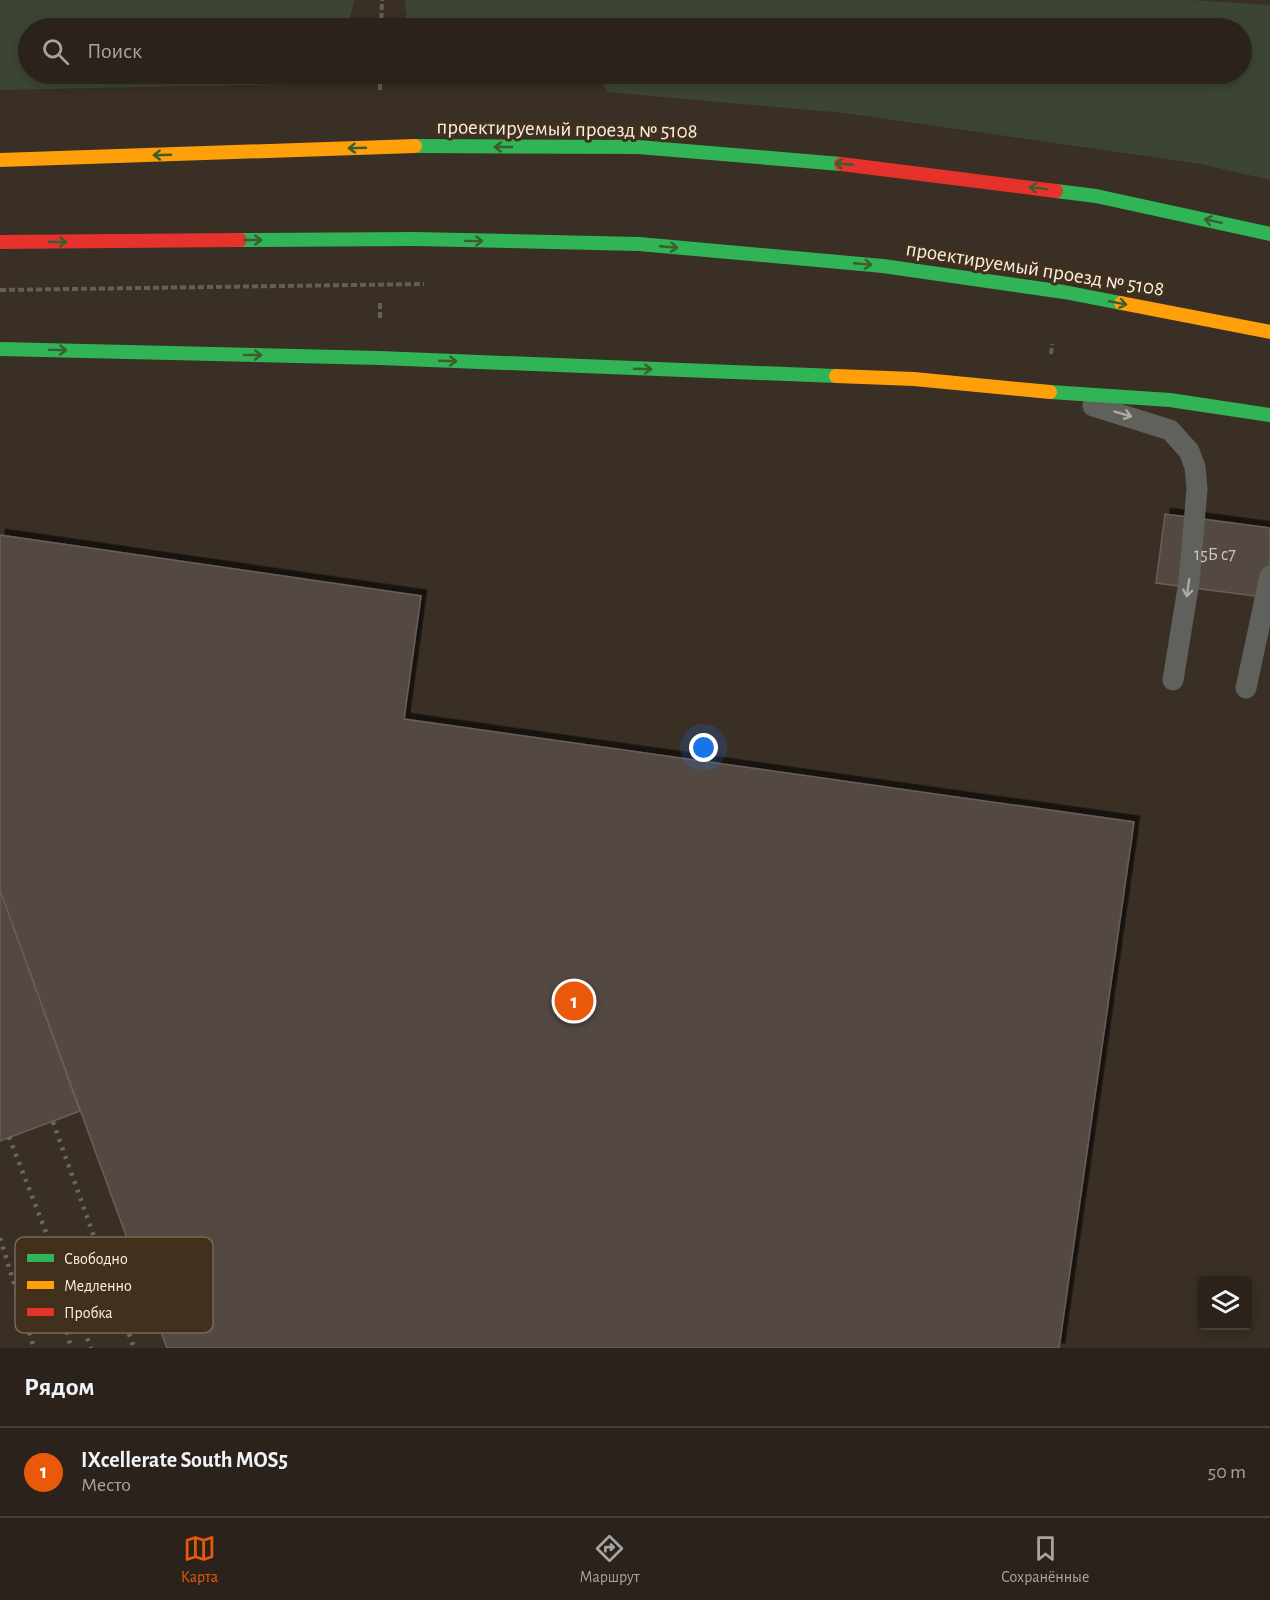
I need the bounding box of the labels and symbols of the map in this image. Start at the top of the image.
street label: проектируемый проезд № 5108 [436,116,698,142]
one-way arrow [493,141,513,153]
one-way arrow [347,143,367,154]
one-way arrow [152,149,172,160]
one-way arrow [835,158,855,169]
one-way arrow [1028,183,1048,194]
one-way arrow [1204,215,1223,227]
one-way arrow [243,234,263,246]
one-way arrow [463,235,483,246]
one-way arrow [48,236,68,248]
street label: проектируемый проезд № 5108 [904,238,1166,300]
one-way arrow [658,242,678,253]
one-way arrow [852,259,872,270]
one-way arrow [1107,298,1127,309]
one-way arrow [48,345,68,356]
one-way arrow [243,349,263,361]
one-way arrow [438,355,458,367]
one-way arrow [633,363,653,374]
one-way arrow [1113,409,1132,420]
house number: 15Б с7 [1194,546,1236,564]
one-way arrow [1182,577,1193,597]
your location [689,733,718,762]
pin: 1 [554,978,594,1024]
legend [15,1237,213,1333]
text: Свободно [64,1251,128,1267]
text: Медленно [64,1278,132,1294]
text: Пробка [64,1305,113,1321]

